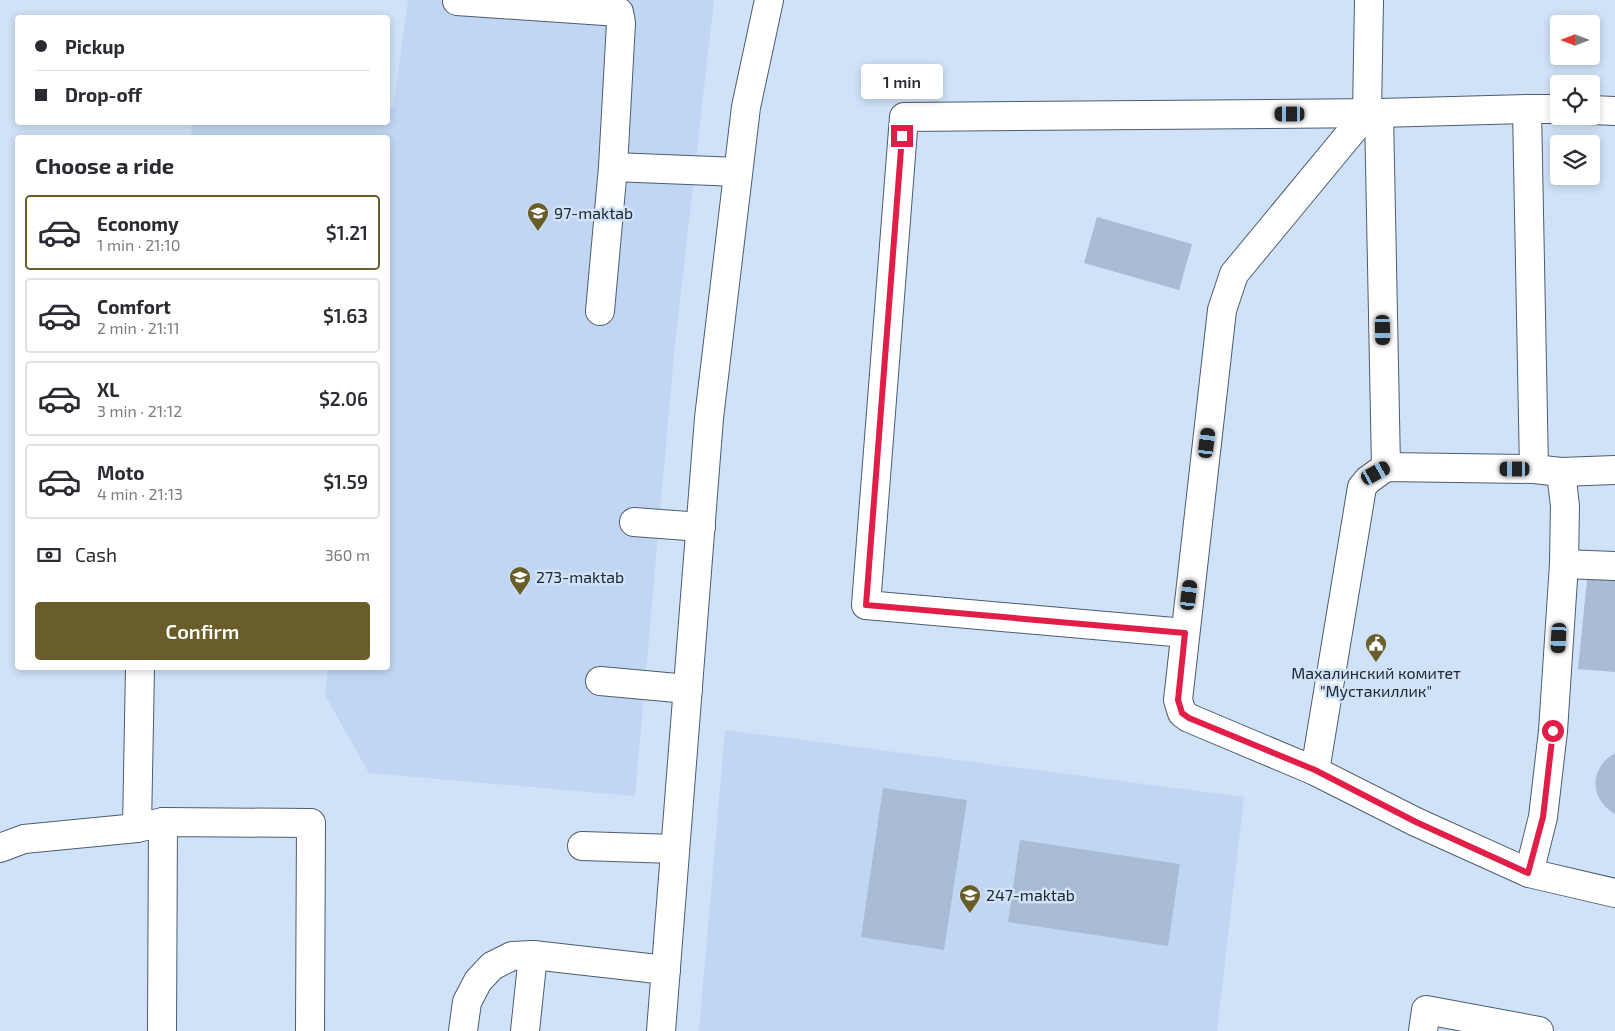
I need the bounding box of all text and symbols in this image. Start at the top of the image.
north arrow [1550,15,1600,65]
map controls [1550,15,1600,185]
text: Pickup [65,35,125,58]
callout: 1 min [861,64,943,98]
text: 1 min [883,72,921,91]
button: locate [1550,75,1600,125]
text: Drop-off [65,83,142,106]
car [1275,107,1305,122]
route end [891,125,913,147]
button: layers [1550,135,1600,185]
text: Choose a ride [35,152,174,178]
school or university icon: 97-maktab [526,201,550,232]
place label: 97-maktab [554,203,633,222]
icon: car [37,210,82,255]
text: Economy [97,212,179,235]
text: $1.21 [326,221,368,244]
text: 1 min · 21:10 [97,235,180,254]
icon: car [37,293,82,338]
text: Comfort [97,295,171,318]
text: $1.63 [323,304,368,327]
car [1375,315,1390,345]
text: 2 min · 21:11 [97,318,180,337]
icon: car [37,376,82,421]
text: XL [97,378,119,401]
text: $2.06 [319,387,368,410]
text: 3 min · 21:12 [97,401,182,420]
car [1197,427,1216,459]
icon: car [37,459,82,504]
car [1359,459,1392,487]
text: Moto [97,461,145,484]
car [1500,462,1530,477]
text: $1.59 [323,470,368,493]
text: 4 min · 21:13 [97,484,183,503]
icon: cash [35,541,63,569]
text: Cash [75,543,117,566]
text: 360 m [325,545,370,564]
school or university icon: 273-maktab [508,565,532,596]
place label: 273-maktab [536,567,624,586]
car [1179,579,1198,611]
button: Confirm [35,602,370,660]
car [1550,623,1567,653]
public building icon: Махалинский комитет "Мустакиллик" [1364,632,1388,663]
place label: Махалинский комитет "Мустакиллик" [1291,663,1461,701]
route start [1542,720,1564,742]
school or university icon: 247-maktab [958,883,982,914]
place label: 247-maktab [986,885,1075,904]

